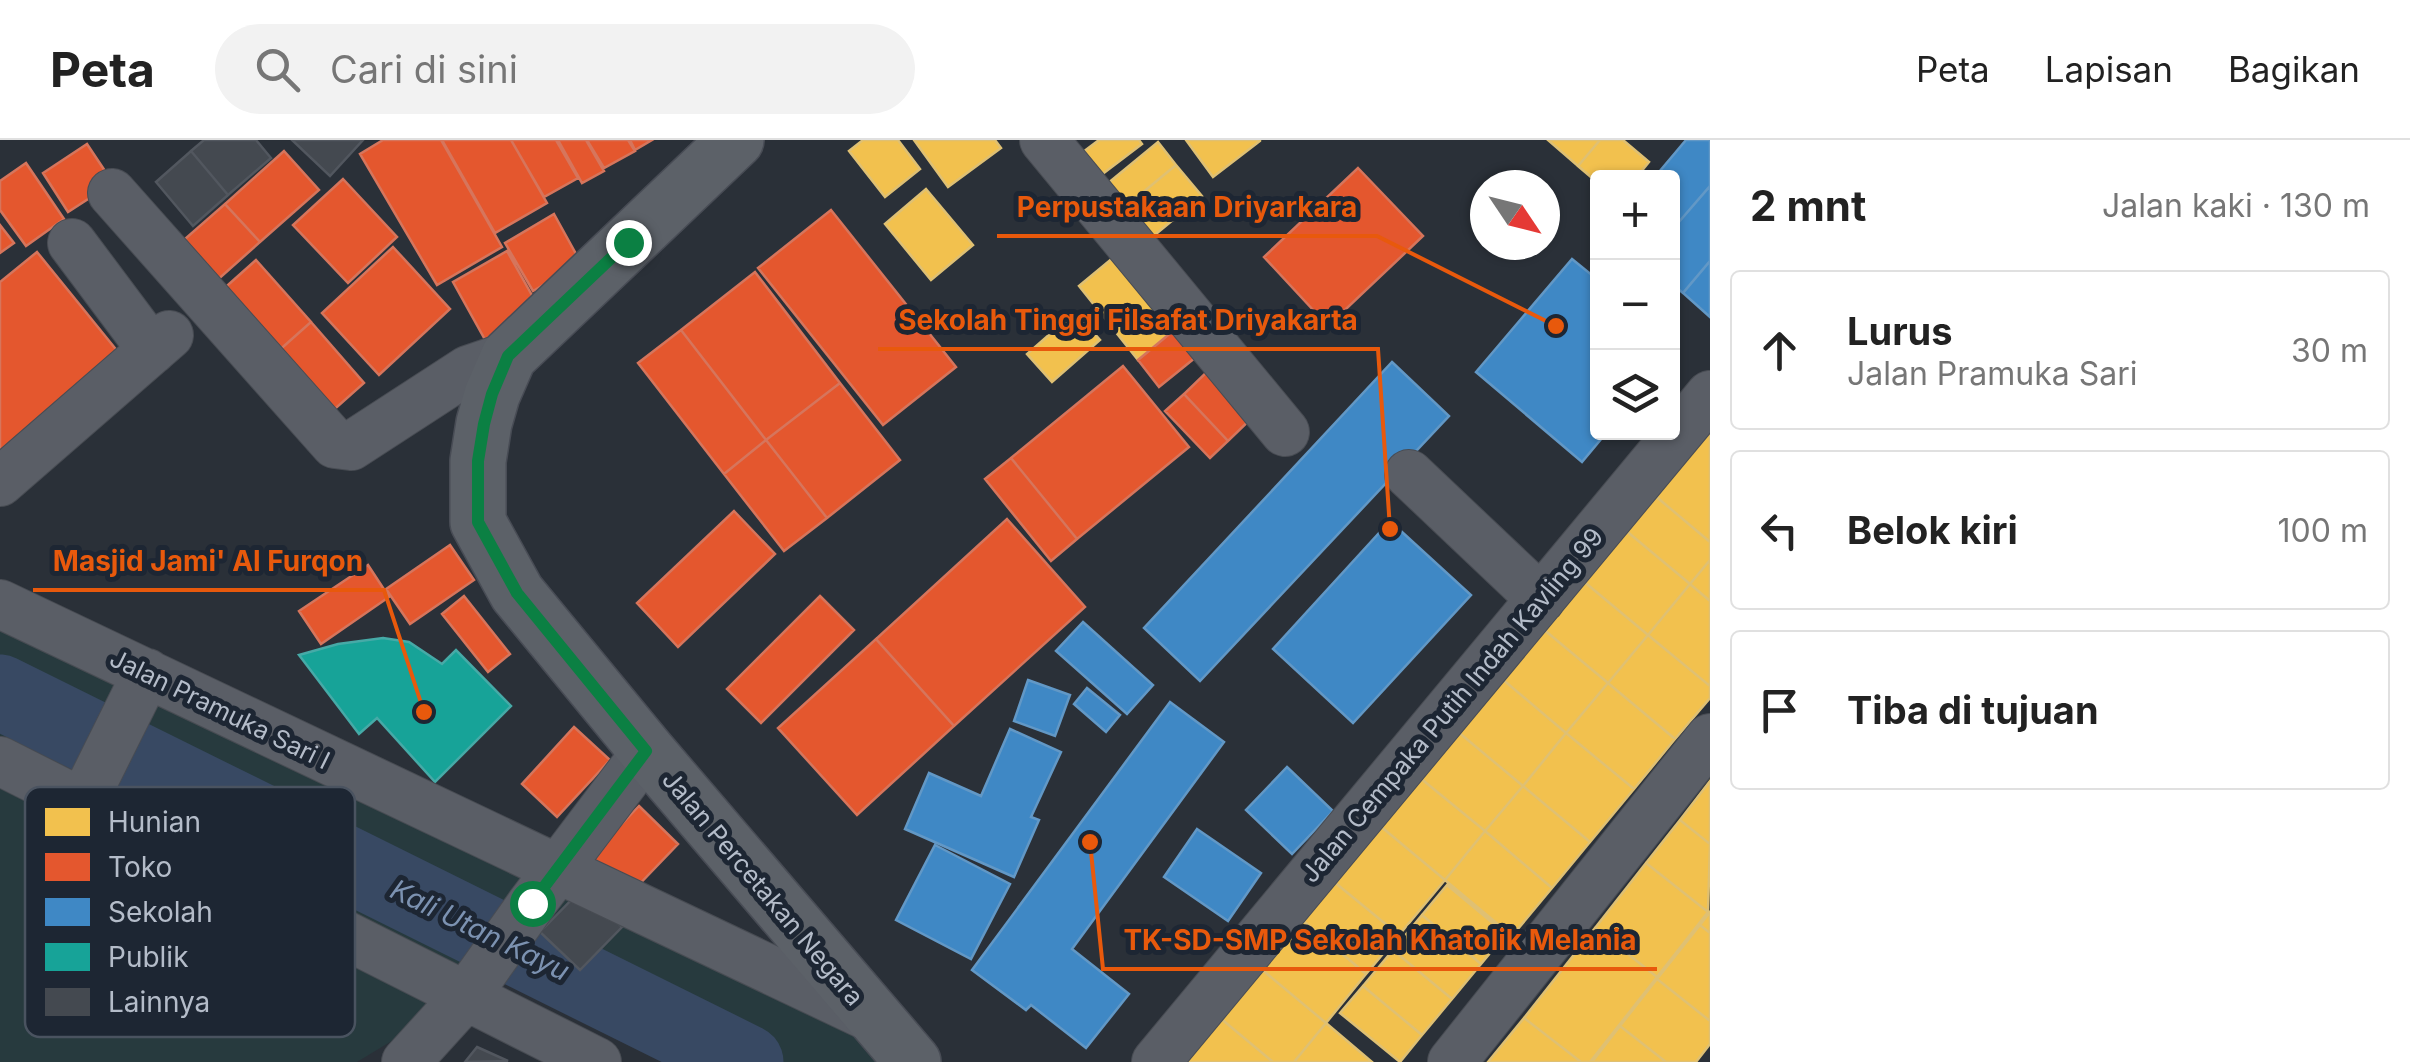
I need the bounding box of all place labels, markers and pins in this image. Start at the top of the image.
callout: Perpustakaan Driyarkara [997,178,1377,236]
callout: Sekolah Tinggi Filsafat Driyakarta [878,291,1378,349]
callout: Masjid Jami' Al Furqon [33,532,384,590]
callout: TK-SD-SMP Sekolah Khatolik Melania [1103,911,1657,969]

